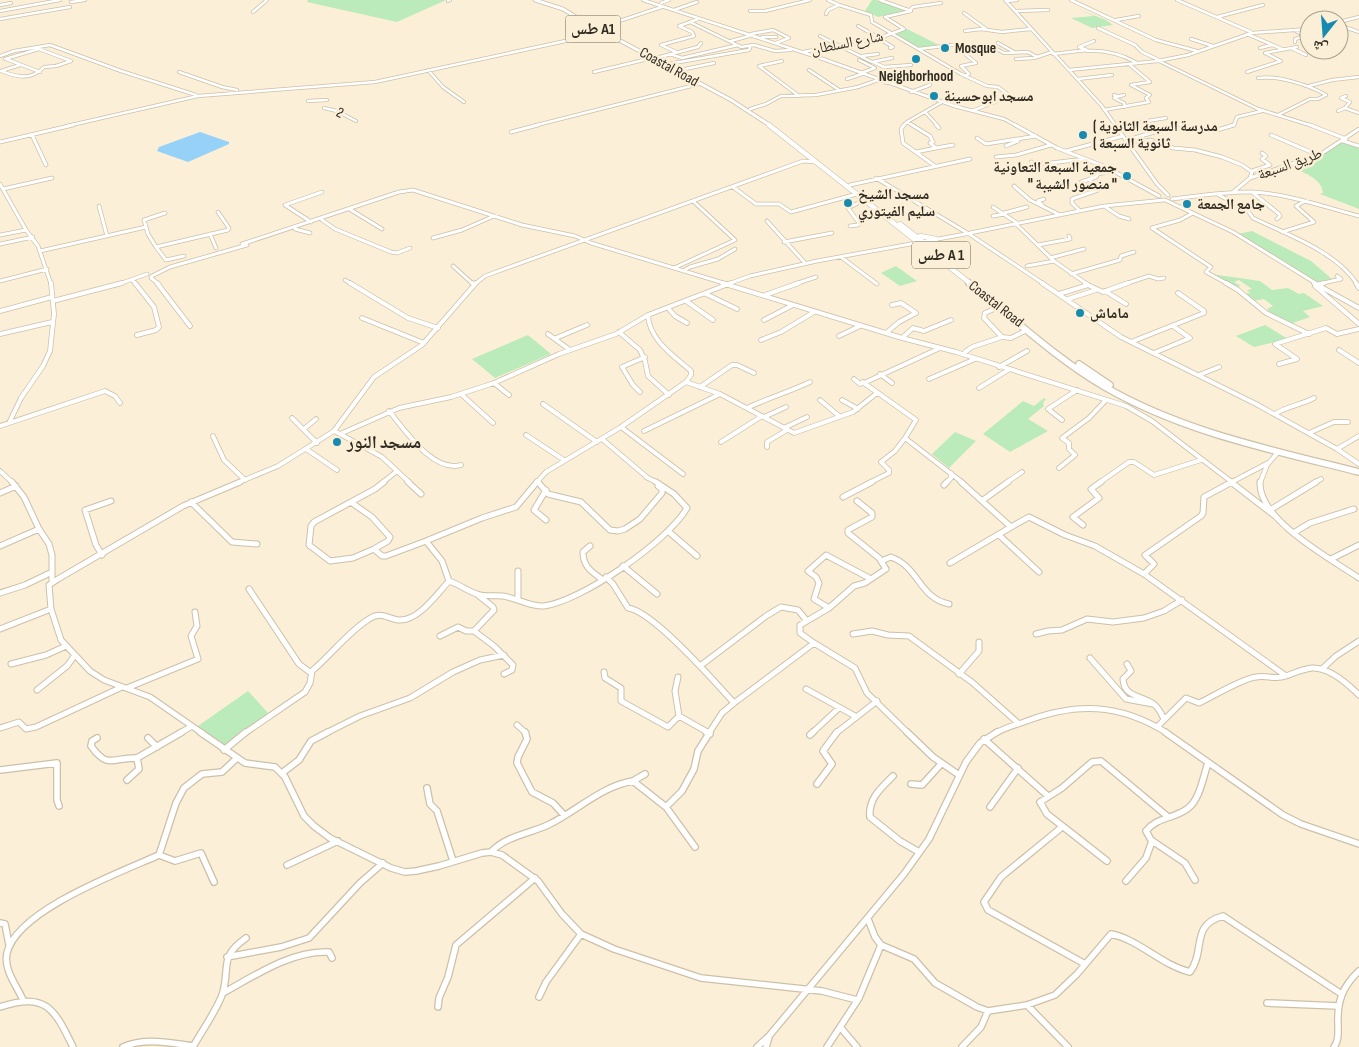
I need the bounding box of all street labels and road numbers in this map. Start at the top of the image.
road number: طس A1 [566,15,620,42]
street label: شارع السلطان [809,27,885,59]
street label: Coastal Road [636,43,702,91]
street label: 2 [333,103,347,123]
street label: طريق السبعة [1255,144,1325,184]
road number: طس A 1 [912,242,970,268]
street label: Coastal Road [965,277,1027,331]

